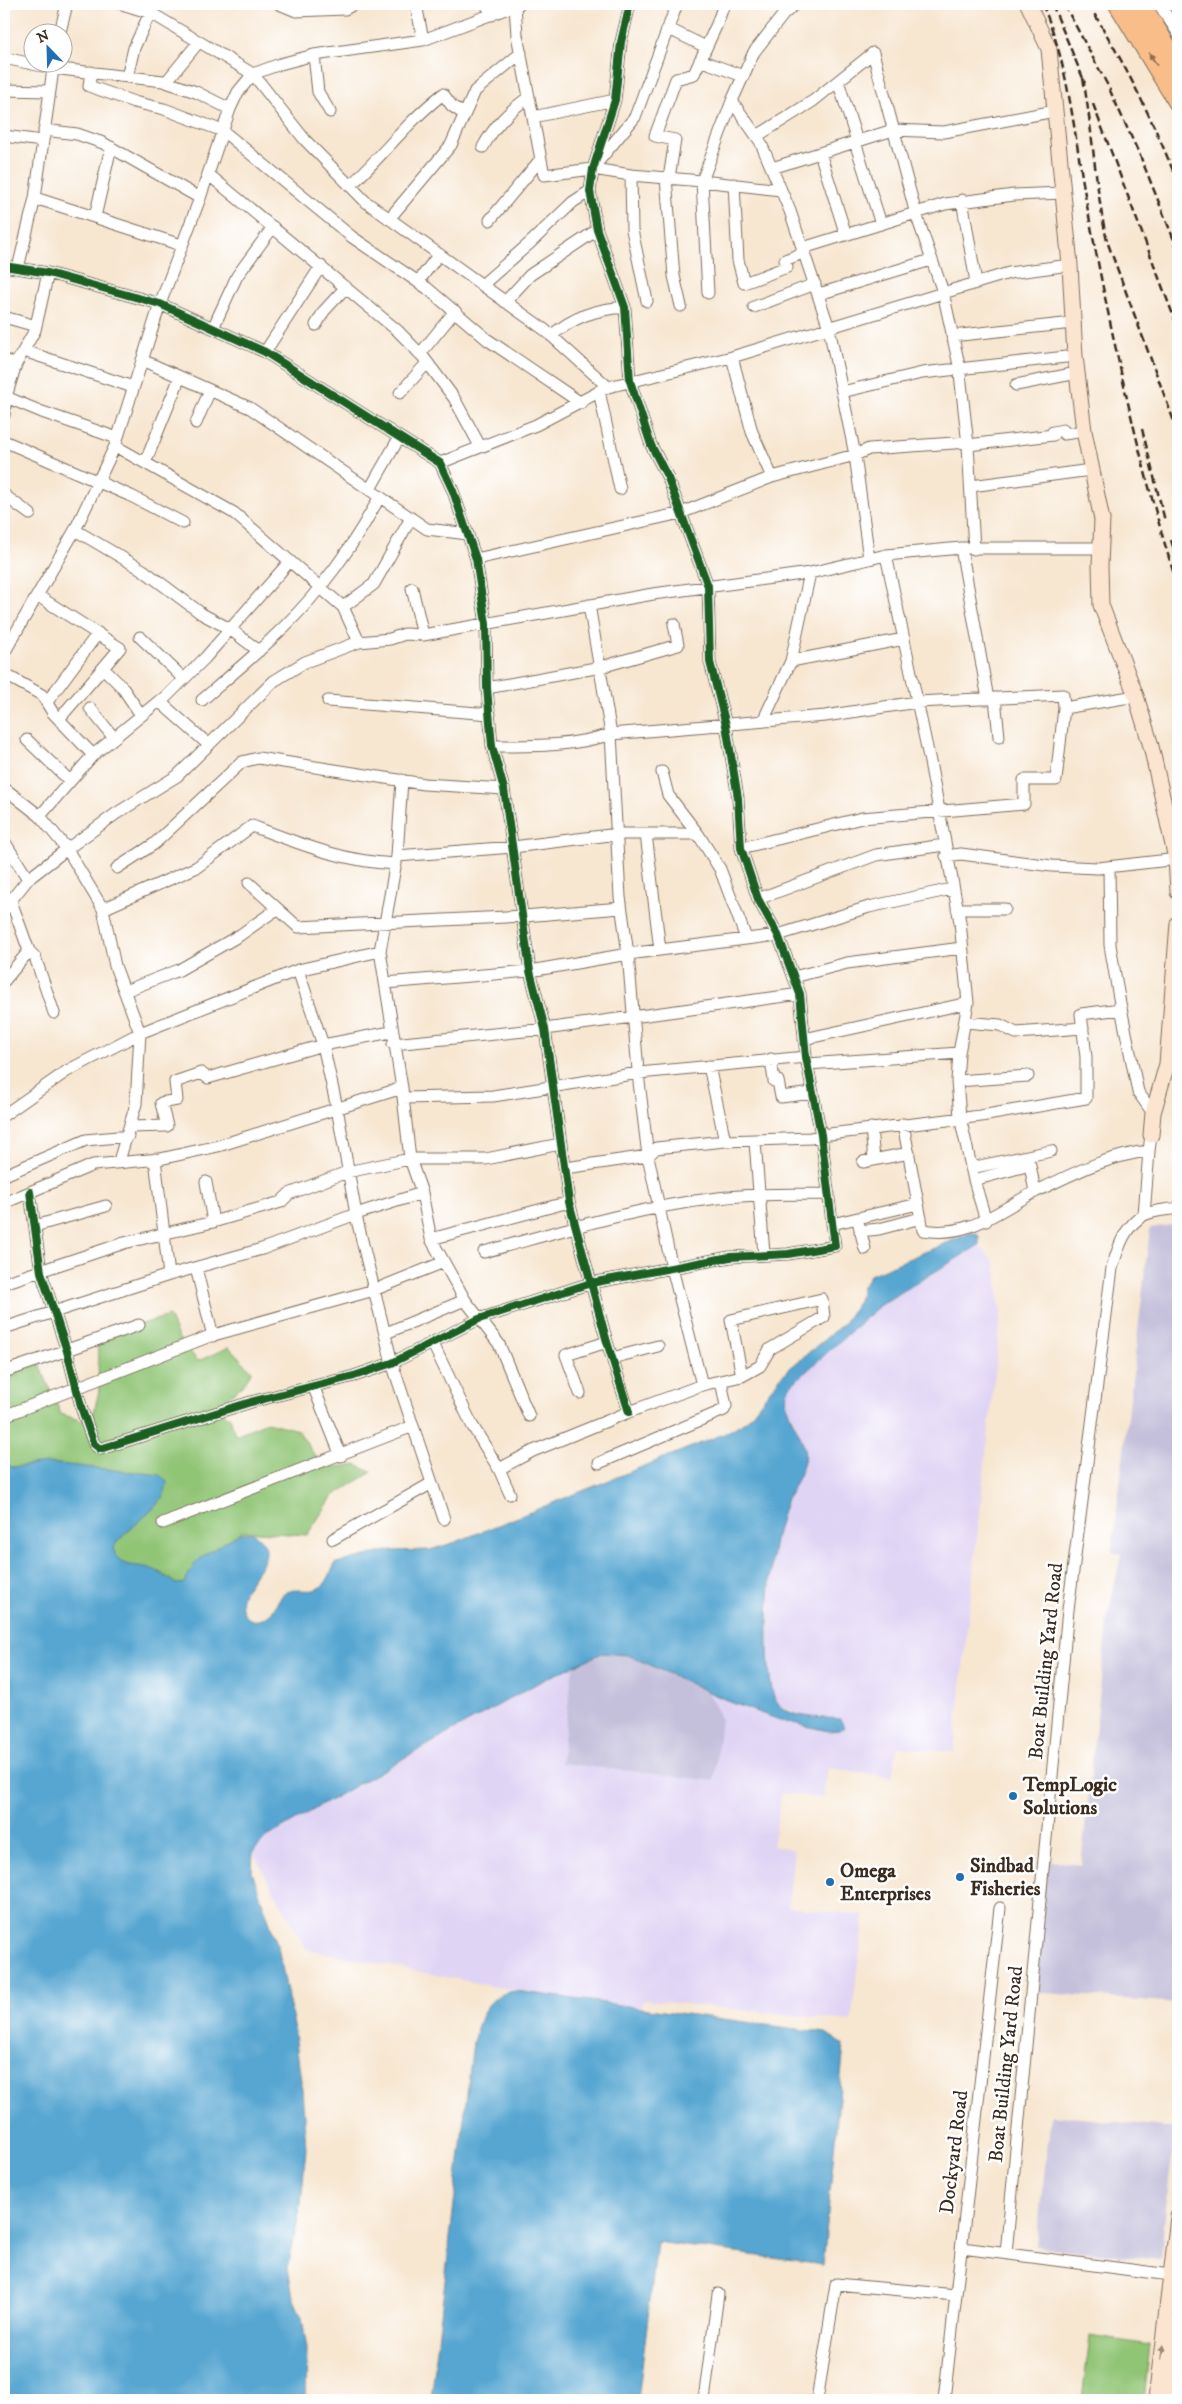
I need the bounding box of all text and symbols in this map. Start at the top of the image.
north arrow [22,22,72,72]
text: N [35,26,53,47]
one-way arrow [1149,52,1158,65]
street label: Boat Building Yard Road [1024,1562,1069,1761]
place label: TempLogic Solutions [1022,1773,1117,1821]
marker: TempLogic Solutions [1007,1790,1019,1802]
place label: Sindbad Fisheries [970,1854,1041,1902]
place label: Omega Enterprises [840,1859,931,1907]
marker: Sindbad Fisheries [954,1871,966,1883]
marker: Omega Enterprises [824,1876,836,1888]
street label: Boat Building Yard Road [984,1965,1029,2164]
street label: Dockyard Road [935,2089,974,2215]
one-way arrow [1158,2343,1166,2359]

